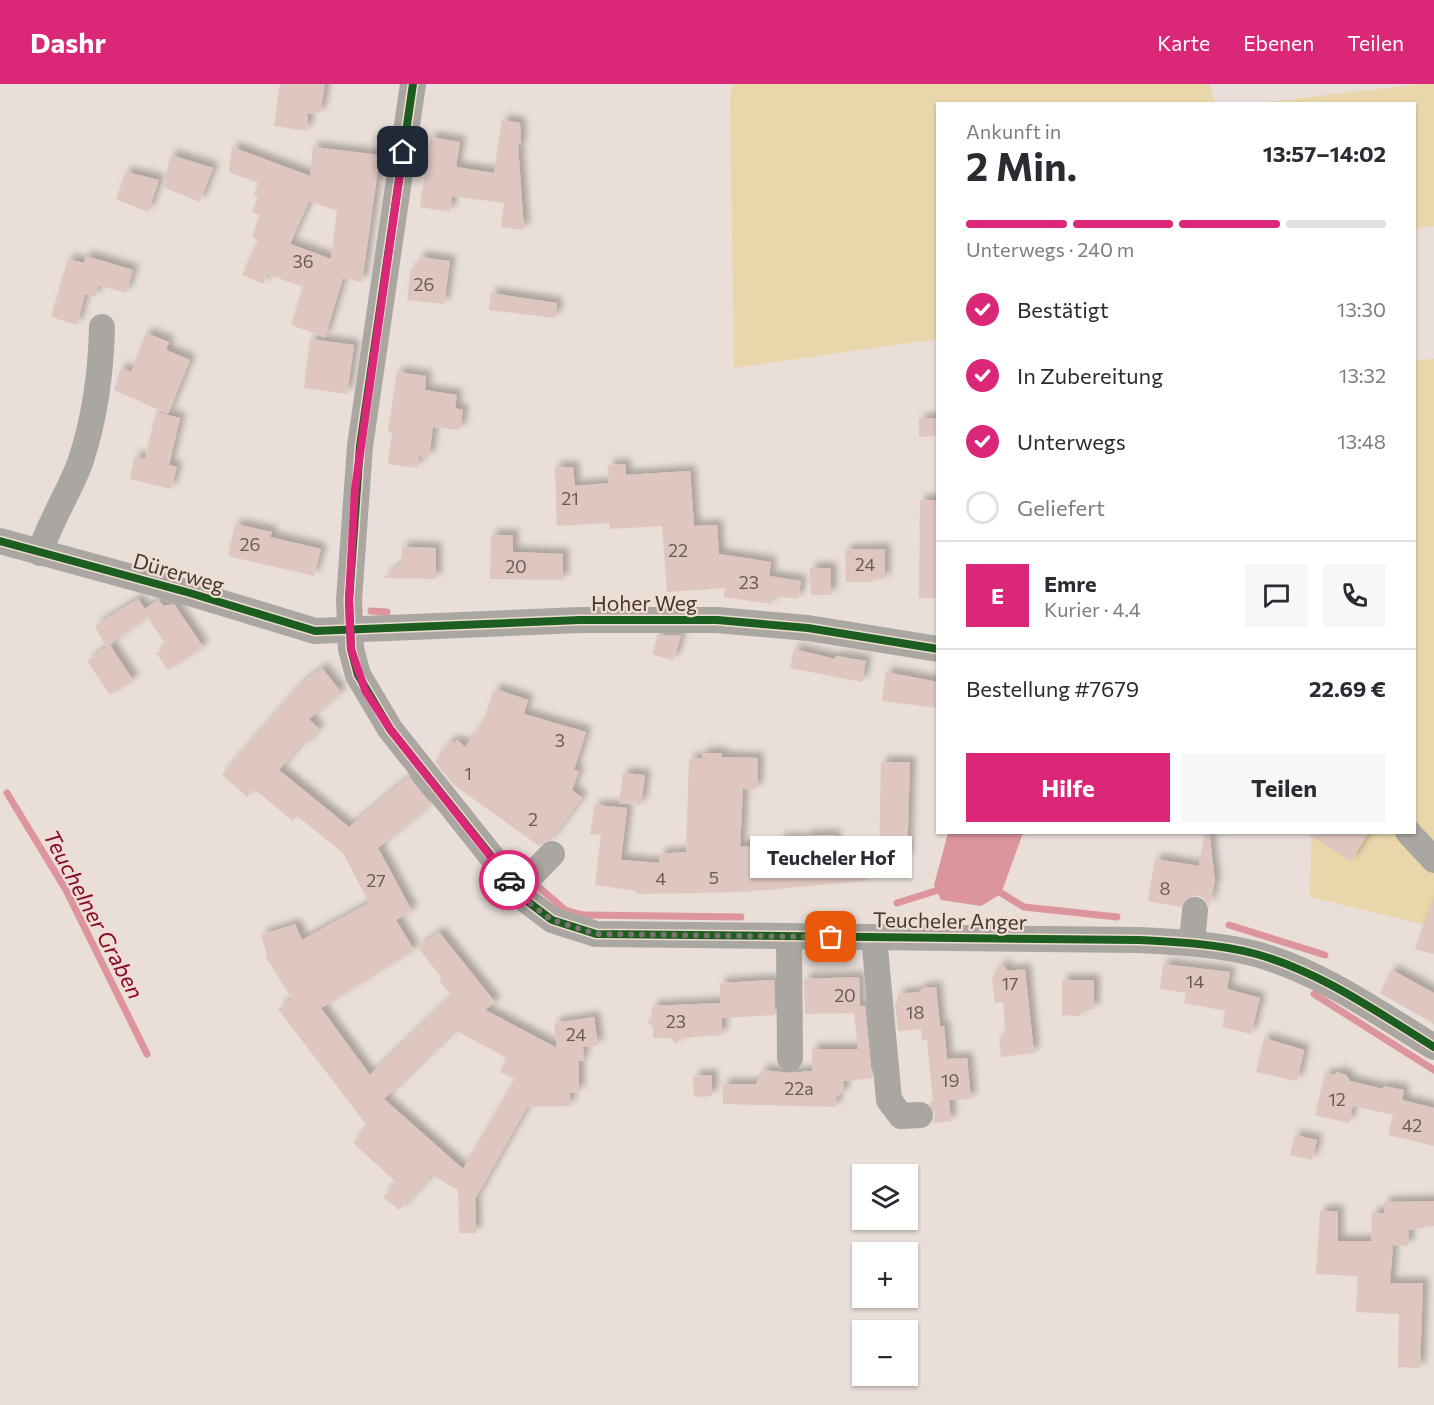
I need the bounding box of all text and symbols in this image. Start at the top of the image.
text: Dashr [30,25,106,59]
text: Karte [1157,30,1210,55]
text: Ebenen [1243,30,1314,55]
text: Teilen [1347,30,1404,55]
text: Ankunft in [966,119,1061,143]
pin [377,126,428,177]
icon: home [386,135,419,168]
text: 13:57–14:02 [1263,140,1386,167]
text: 2 Min. [966,141,1077,189]
text: Unterwegs · 240 m [966,237,1134,261]
house number: 36 [292,250,314,272]
house number: 26 [414,273,434,295]
icon: check [966,293,999,326]
text: Bestätigt [1017,296,1109,323]
text: 13:30 [1337,297,1386,321]
icon: check [966,359,999,392]
text: In Zubereitung [1017,362,1163,389]
text: 13:32 [1339,363,1386,387]
icon: check [966,425,999,458]
text: Unterwegs [1017,428,1126,455]
text: 13:48 [1337,429,1386,453]
house number: 21 [561,487,579,509]
text: Geliefert [1017,494,1105,521]
house number: 26 [240,533,260,555]
house number: 22 [668,539,688,561]
street label: Dürerweg [131,547,227,597]
house number: 24 [855,553,875,575]
house number: 20 [505,555,527,577]
button: chat [1245,564,1308,627]
button: phone [1323,564,1386,627]
text: Emre [1044,570,1097,597]
house number: 23 [739,571,759,593]
text: E [991,582,1004,609]
street label: Hoher Weg [591,590,697,615]
text: Kurier · 4.4 [1044,597,1141,621]
text: Bestellung #7679 [966,675,1139,702]
text: 22.69 € [1309,675,1386,702]
house number: 3 [555,729,565,751]
button: Hilfe [966,753,1170,822]
button: Teilen [1182,753,1386,822]
house number: 1 [464,762,472,784]
house number: 2 [528,808,538,830]
water label: Teuchelner Graben [38,825,150,1003]
callout: Teucheler Hof [750,835,912,877]
text: Teucheler Hof [767,845,895,869]
courier [479,850,539,910]
icon: car [493,864,526,897]
house number: 5 [709,866,719,888]
house number: 4 [656,867,667,889]
house number: 27 [366,869,386,891]
house number: 8 [1160,877,1171,899]
street label: Teucheler Anger [873,906,1027,934]
pin [805,911,856,962]
icon: bag [814,920,847,953]
house number: 14 [1186,970,1204,992]
house number: 17 [1001,972,1019,994]
house number: 20 [834,984,856,1006]
house number: 18 [906,1001,924,1023]
house number: 23 [666,1010,686,1032]
house number: 24 [566,1023,586,1045]
house number: 19 [941,1069,959,1091]
house number: 22a [784,1077,814,1099]
house number: 12 [1328,1088,1346,1110]
house number: 42 [1402,1114,1422,1136]
map controls [852,1164,918,1386]
button: layers [852,1164,918,1230]
button: + [852,1242,918,1308]
button: − [852,1320,918,1386]

